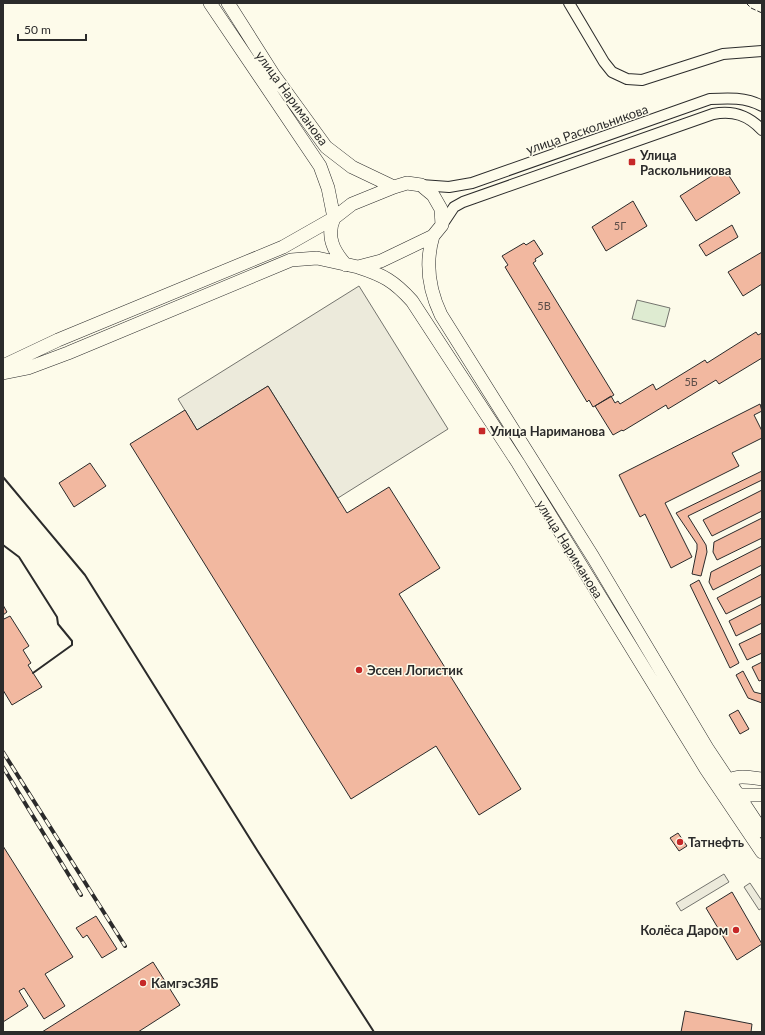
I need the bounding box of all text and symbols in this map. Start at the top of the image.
scale bar [18,16,86,42]
text: 50 m [24,22,51,37]
street label: улица Нариманова [252,48,332,148]
street label: улица Раскольникова [524,101,650,157]
place label: Улица Раскольникова [639,147,731,178]
marker: Улица Раскольникова [627,157,637,167]
house number: 5Г [614,219,626,232]
house number: 5В [537,299,551,312]
house number: 5Б [684,375,698,388]
place label: Улица Нариманова [489,423,605,439]
marker: Улица Нариманова [477,426,487,436]
street label: улица Нариманова [533,497,607,601]
place label: Эссен Логистик [367,662,463,678]
marker: Эссен Логистик [354,665,364,675]
place label: Татнефть [688,834,745,850]
marker: Татнефть [675,837,685,847]
place label: Колёса Даром [640,922,728,938]
marker: Колёса Даром [731,925,741,935]
place label: КамгэсЗЯБ [151,975,218,991]
marker: КамгэсЗЯБ [138,978,148,988]

